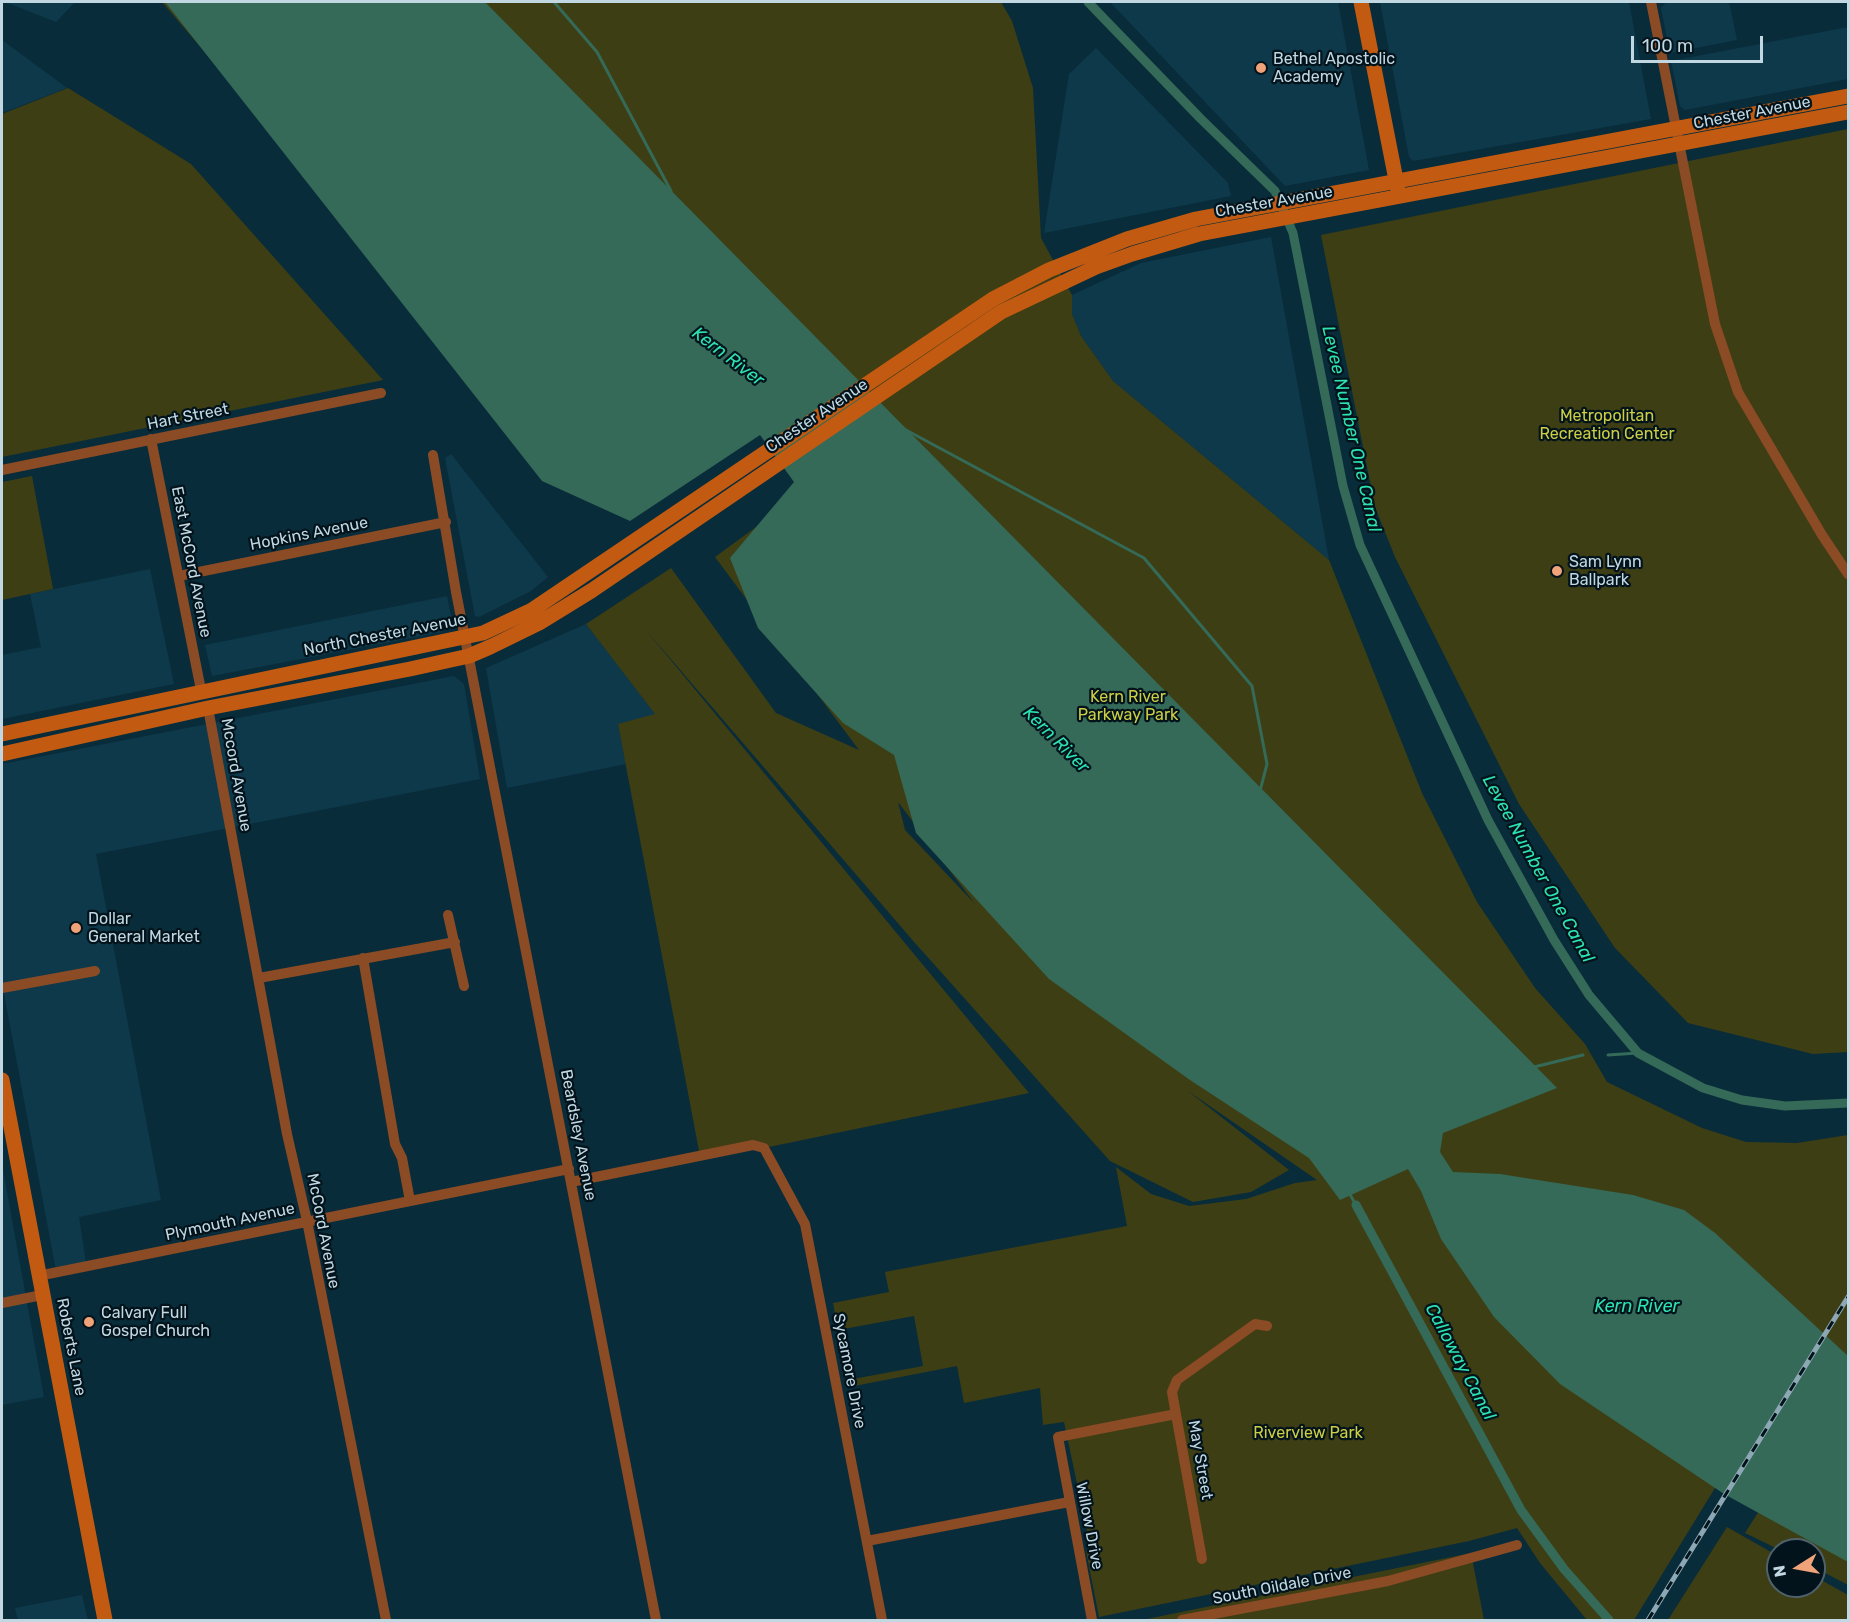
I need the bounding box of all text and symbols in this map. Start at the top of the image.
scale bar [1634,24,1766,62]
text: 100 m [1642,35,1693,57]
place label: Bethel Apostolic Academy [1273,49,1395,87]
marker: Bethel Apostolic Academy [1254,61,1268,75]
street label: Chester Avenue [1692,92,1812,134]
street label: Chester Avenue [1214,182,1334,222]
water label: Kern River [688,323,768,391]
water label: Levee Number One Canal [1317,324,1385,534]
street label: Chester Avenue [762,375,872,457]
street label: Hart Street [146,400,230,434]
park label: Metropolitan Recreation Center [1539,406,1675,444]
street label: East McCord Avenue [167,485,215,639]
street label: Hopkins Avenue [248,513,370,555]
place label: Sam Lynn Ballpark [1569,552,1642,590]
marker: Sam Lynn Ballpark [1550,564,1564,578]
street label: North Chester Avenue [302,610,468,660]
park label: Kern River Parkway Park [1078,687,1178,725]
water label: Kern River [1018,702,1094,778]
street label: Mccord Avenue [217,717,255,833]
water label: Levee Number One Canal [1477,771,1599,967]
place label: Dollar General Market [88,909,200,947]
marker: Dollar General Market [69,921,83,935]
street label: Beardsley Avenue [556,1068,600,1202]
street label: McCord Avenue [302,1172,344,1290]
street label: Plymouth Avenue [163,1199,297,1245]
water label: Kern River [1595,1296,1679,1318]
street label: Roberts Lane [52,1297,90,1397]
water label: Calloway Canal [1420,1300,1500,1424]
place label: Calvary Full Gospel Church [101,1303,210,1341]
street label: Sycamore Drive [828,1312,870,1430]
marker: Calvary Full Gospel Church [82,1315,96,1329]
street label: May Street [1184,1419,1216,1501]
park label: Riverview Park [1253,1423,1363,1443]
street label: Willow Drive [1071,1481,1107,1571]
north arrow [1766,1538,1826,1598]
street label: South Oildale Drive [1211,1563,1353,1609]
text: N [1769,1564,1790,1579]

